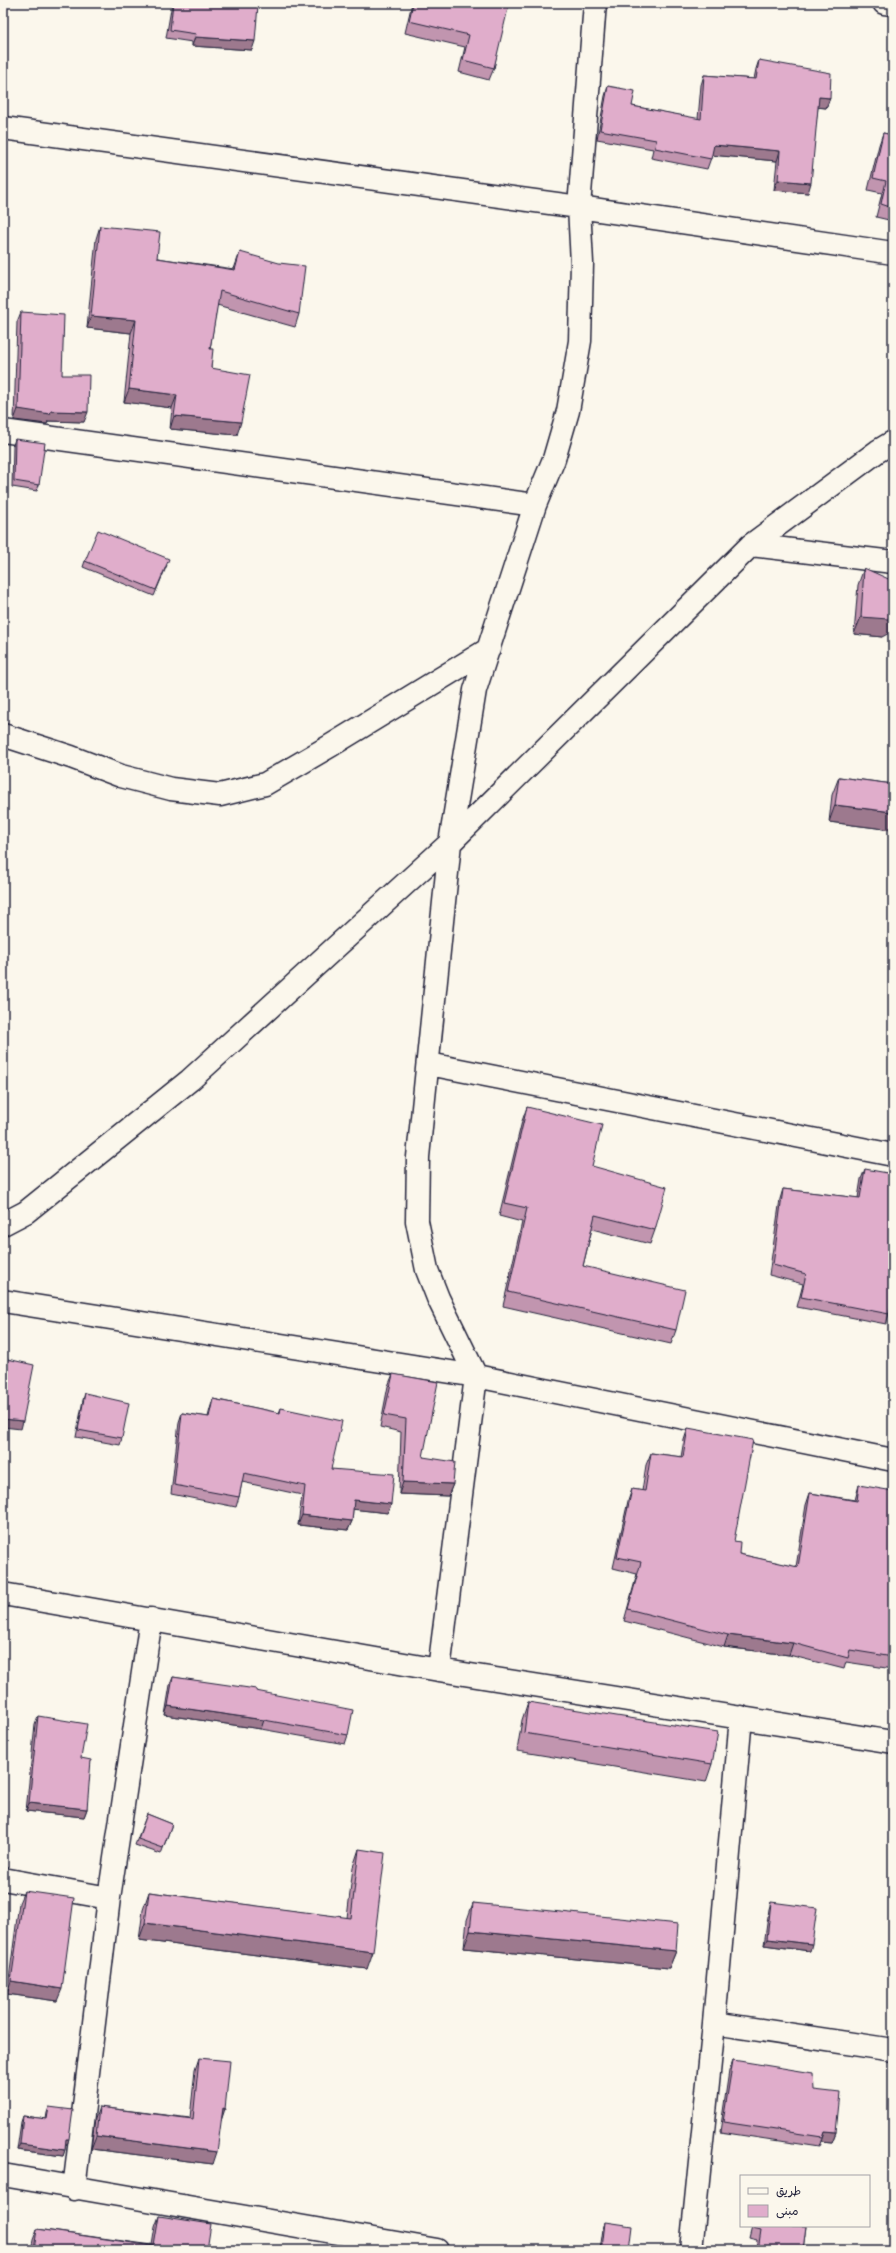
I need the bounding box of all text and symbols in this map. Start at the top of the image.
legend [740,2175,870,2227]
text: طريق [776,2183,801,2201]
text: مبنى [776,2203,799,2221]

